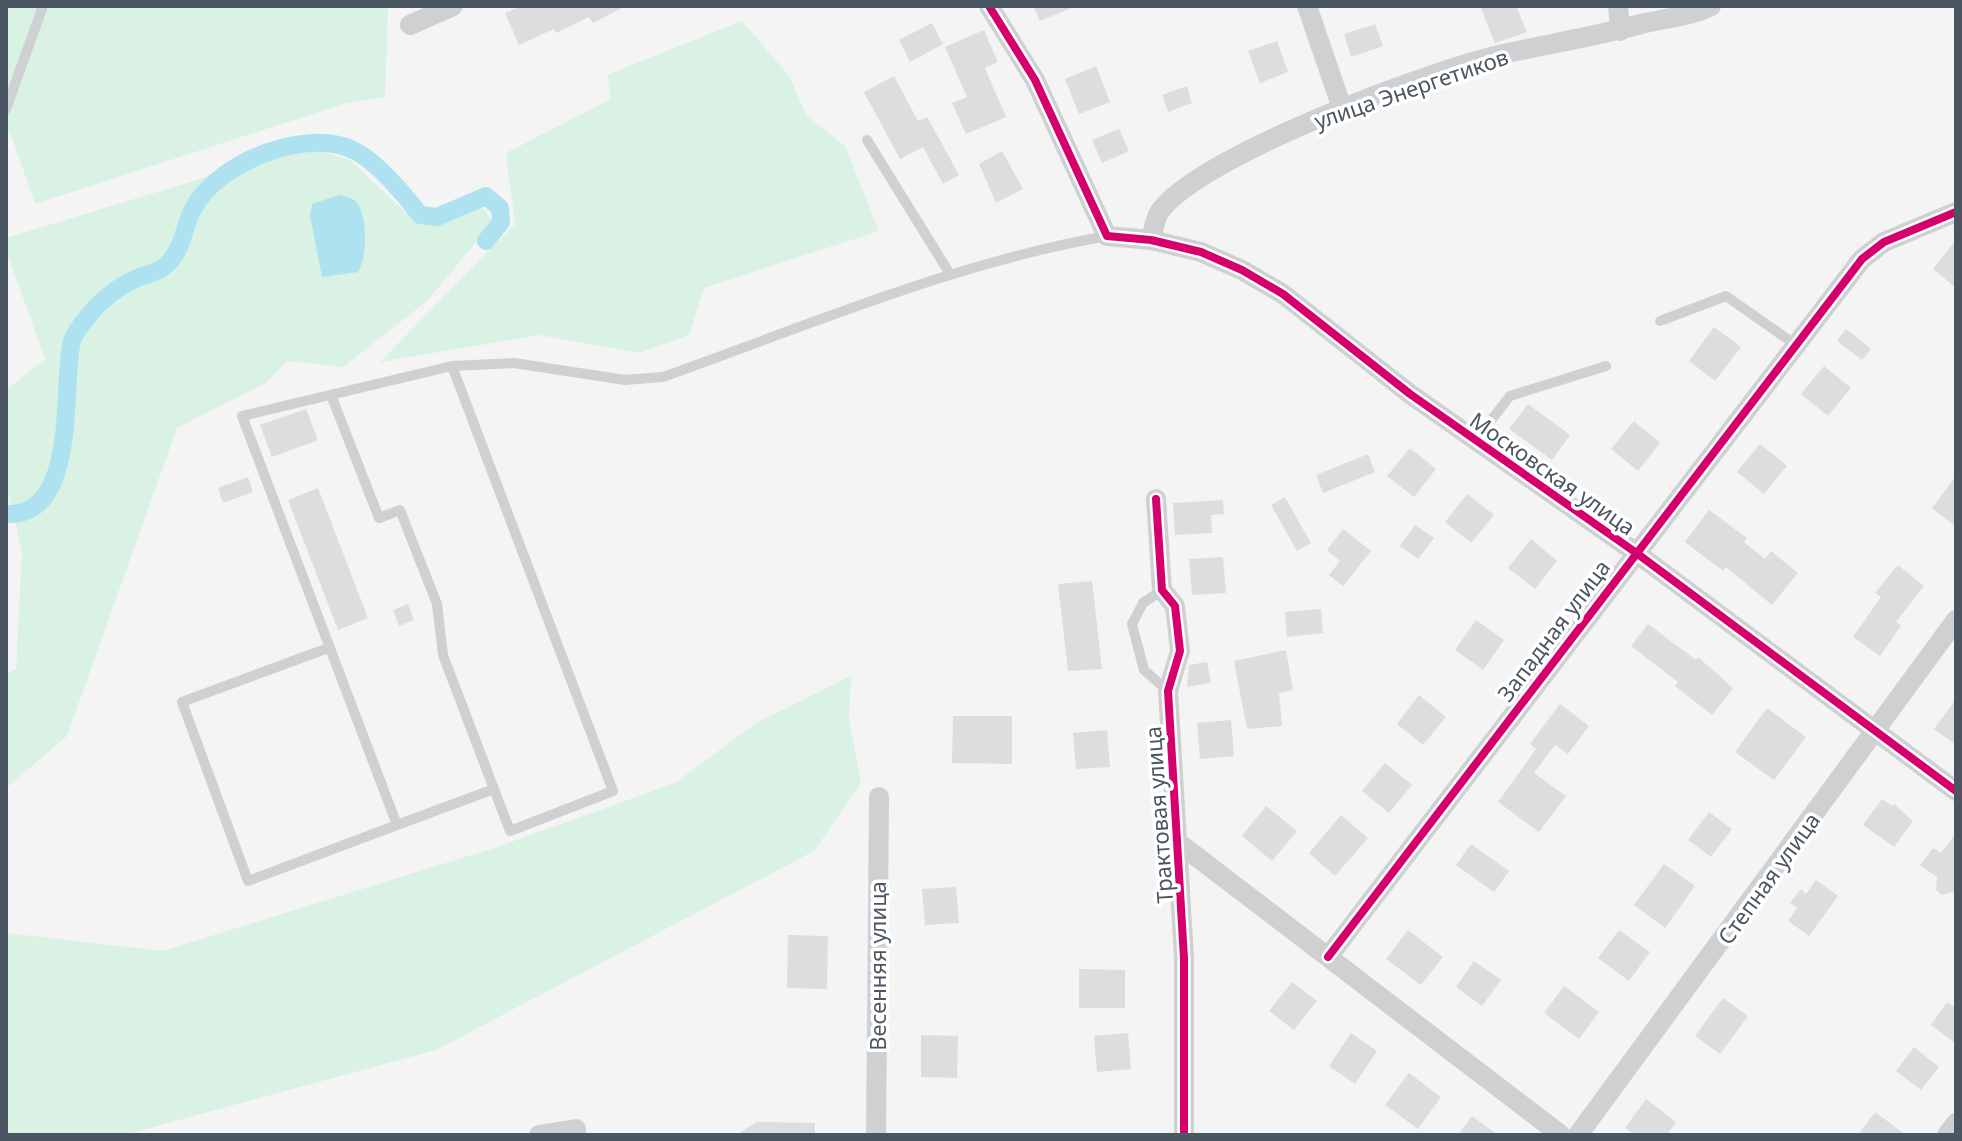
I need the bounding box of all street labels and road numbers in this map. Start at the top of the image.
street label: улица Энергетиков [1310,41,1512,135]
street label: Московская улица [1464,405,1642,541]
street label: Западная улица [1490,553,1616,707]
street label: Трактовая улица [1137,725,1179,905]
street label: Степная улица [1710,806,1826,950]
street label: Весенняя улица [862,881,892,1051]

